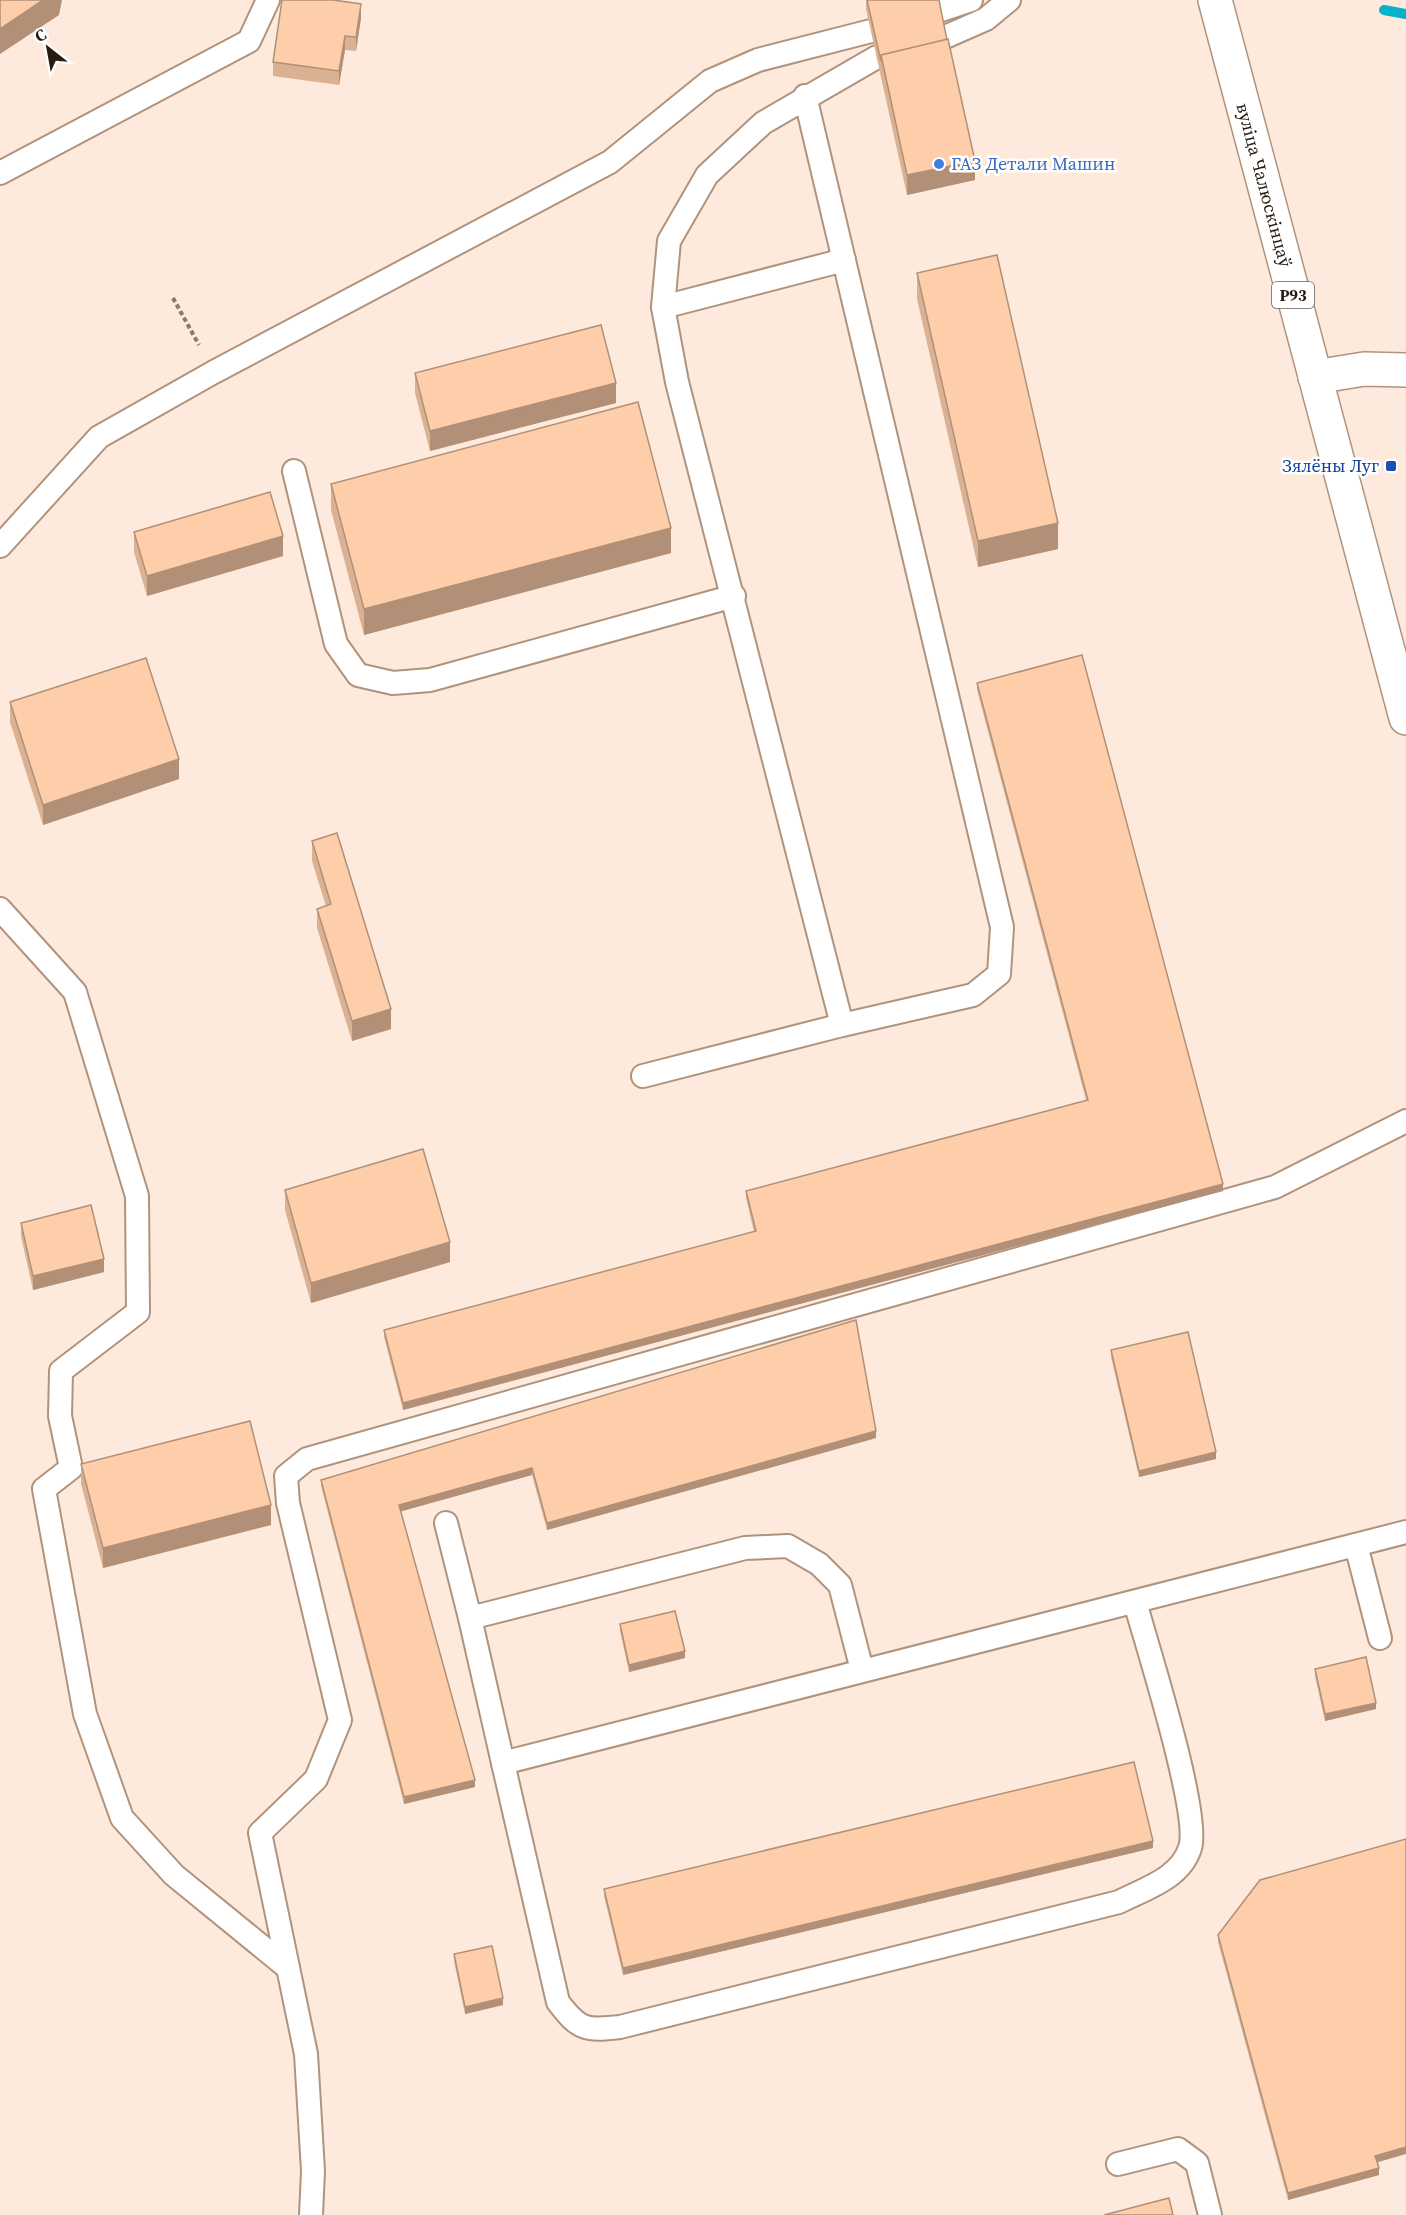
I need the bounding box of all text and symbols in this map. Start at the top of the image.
north arrow [18,18,78,78]
text: С [30,23,50,47]
street label: вуліца Чалюскінцаў [1231,100,1299,270]
place label: ГАЗ Детали Машин [951,151,1115,176]
marker: ГАЗ Детали Машин [932,157,946,171]
road number: Р93 [1272,282,1314,308]
place label: Зялёны Луг [1282,453,1379,478]
marker: Зялёны Луг [1384,459,1398,473]

